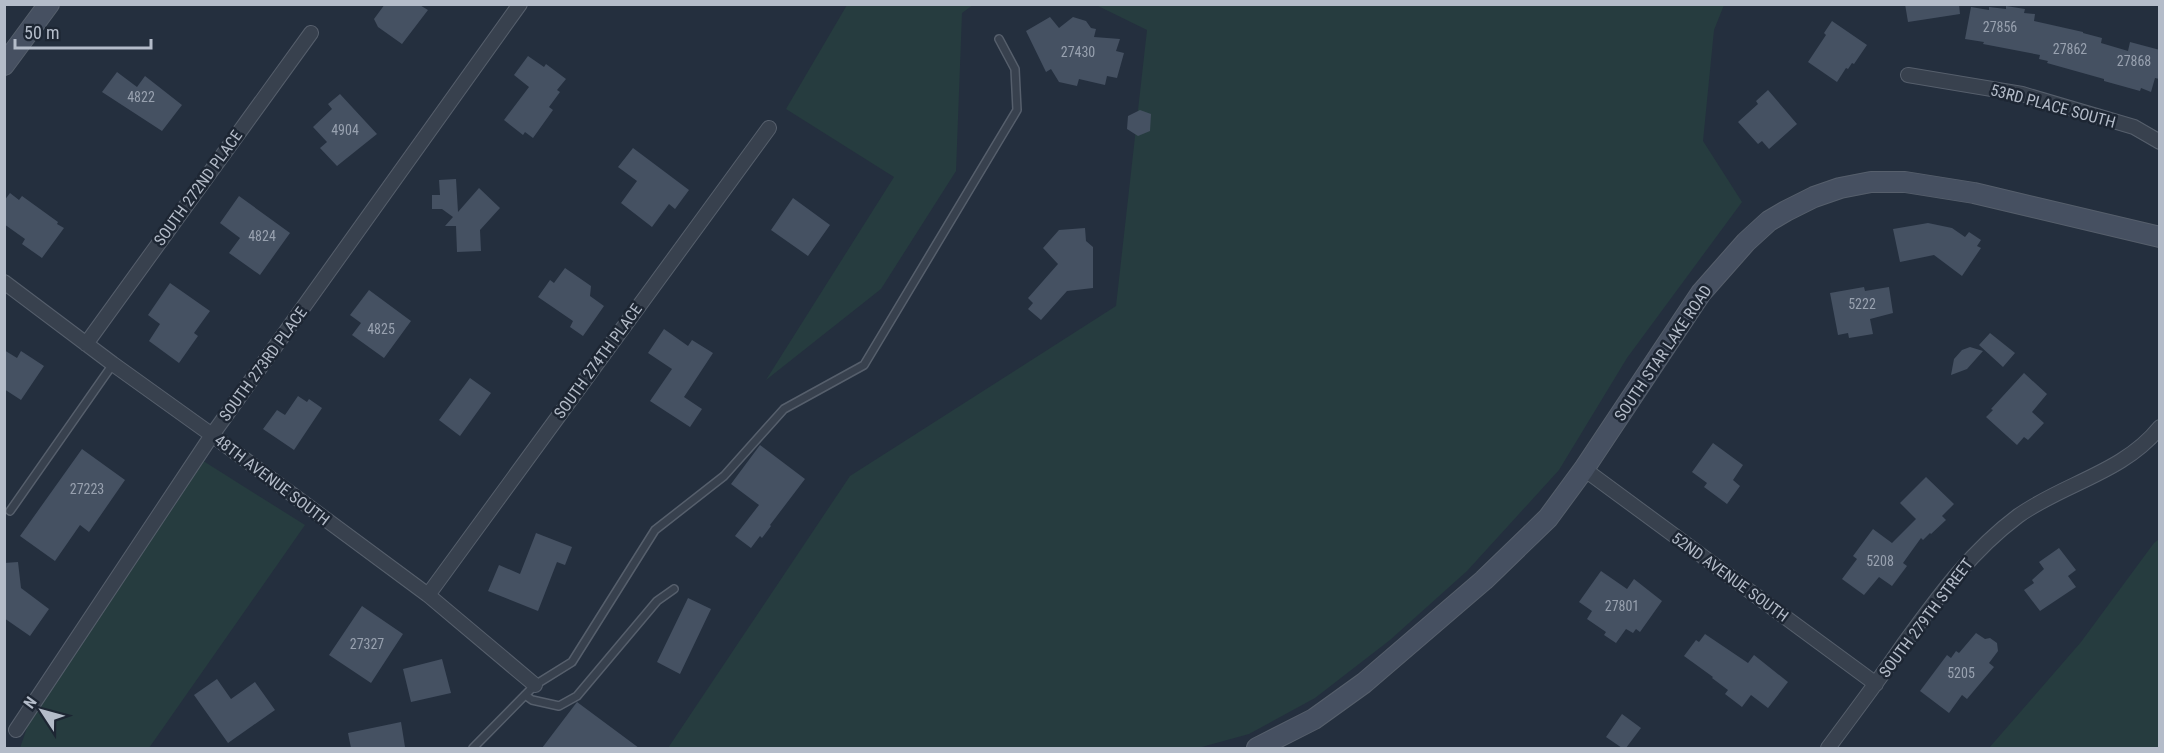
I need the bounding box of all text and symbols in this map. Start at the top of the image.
scale bar [15,12,152,50]
house number: 27856 [1983,19,2017,35]
text: 50 m [24,22,59,43]
house number: 27862 [2053,41,2087,57]
house number: 27430 [1061,44,1095,60]
house number: 27868 [2117,53,2151,69]
street label: 53RD PLACE SOUTH [1988,80,2118,132]
house number: 4822 [127,89,155,105]
house number: 4904 [331,122,359,138]
street label: SOUTH 272ND PLACE [150,127,246,249]
house number: 4824 [248,228,276,244]
street label: SOUTH STAR LAKE ROAD [1610,281,1716,425]
house number: 5222 [1848,296,1876,312]
street label: SOUTH 274TH PLACE [550,300,646,422]
street label: SOUTH 273RD PLACE [215,303,311,425]
house number: 4825 [367,321,395,337]
street label: 48TH AVENUE SOUTH [211,431,333,529]
house number: 27223 [70,481,104,497]
street label: 52ND AVENUE SOUTH [1668,528,1792,626]
house number: 5208 [1866,553,1894,569]
street label: SOUTH 279TH STREET [1875,555,1977,681]
house number: 27801 [1605,598,1639,614]
house number: 27327 [350,636,384,652]
house number: 5205 [1947,665,1975,681]
north arrow [12,681,72,741]
text: N [20,693,41,712]

